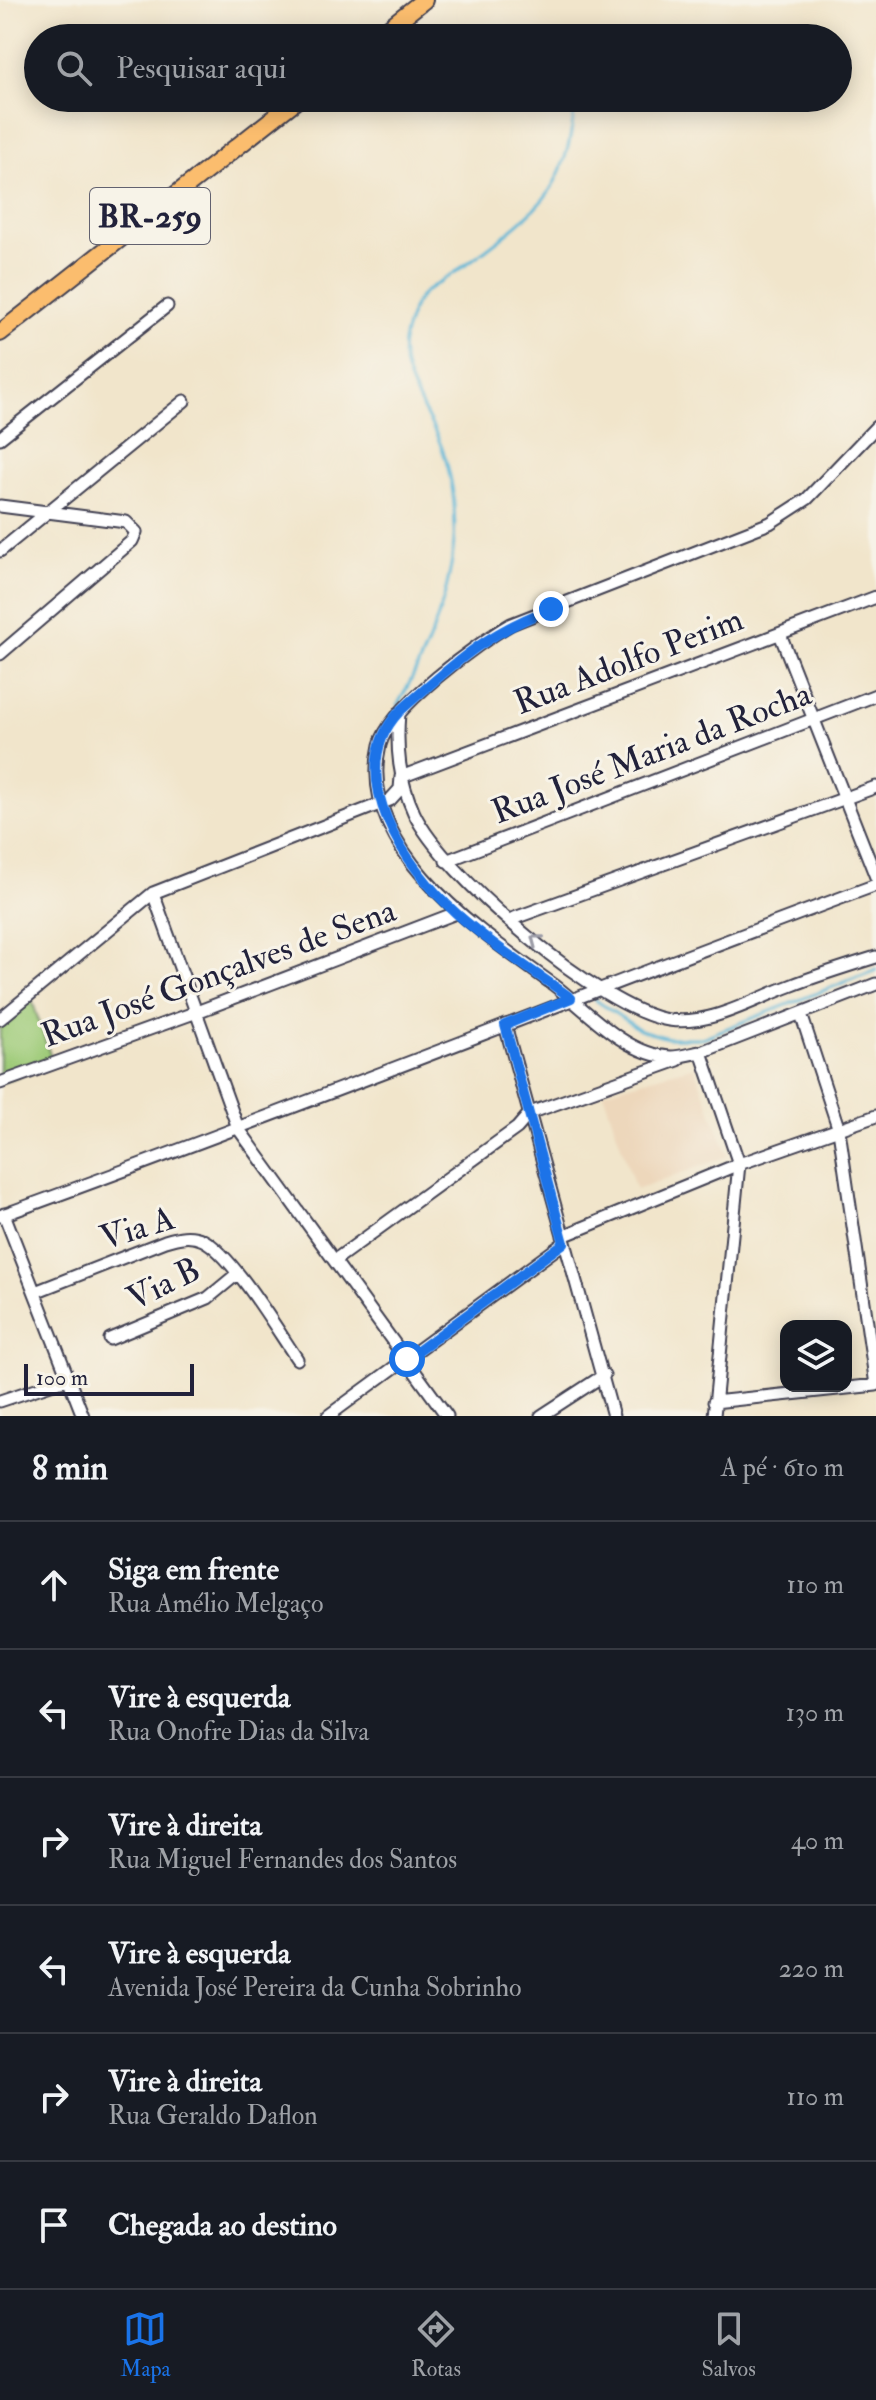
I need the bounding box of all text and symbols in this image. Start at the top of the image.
search box [24,24,852,112]
icon: search [52,46,96,90]
text: Pesquisar aqui [116,50,286,87]
road number: BR-259 [90,188,210,244]
route end [533,591,569,627]
street label: Rua Adolfo Perim [508,598,749,725]
street label: Rua José Maria da Rocha [486,672,818,834]
street label: Rua José Gonçalves de Sena [35,889,403,1058]
one-way arrow [530,936,545,950]
street label: Via A [95,1197,180,1260]
street label: Via B [120,1248,207,1320]
map controls [780,1320,852,1392]
button: layers [780,1320,852,1392]
route start [389,1341,425,1377]
scale bar [24,1360,194,1396]
text: 100 m [36,1364,88,1392]
text: 8 min [32,1447,108,1490]
text: A pé · 610 m [721,1452,844,1484]
text: Siga em frente [108,1551,279,1588]
icon: ahead [32,1563,76,1607]
text: 110 m [787,1569,844,1601]
text: Rua Amélio Melgaço [108,1588,324,1620]
text: Vire à esquerda [108,1679,290,1716]
icon: left [32,1691,76,1735]
text: 130 m [786,1697,844,1729]
text: Rua Onofre Dias da Silva [108,1716,369,1748]
text: Vire à direita [108,1807,262,1844]
icon: right [32,1819,76,1863]
text: 40 m [791,1825,844,1857]
text: Rua Miguel Fernandes dos Santos [108,1844,457,1876]
text: Vire à esquerda [108,1935,290,1972]
icon: left [32,1947,76,1991]
text: 220 m [779,1953,844,1985]
text: Avenida José Pereira da Cunha Sobrinho [108,1972,522,2004]
text: Vire à direita [108,2063,262,2100]
icon: right [32,2075,76,2119]
text: 110 m [787,2081,844,2113]
text: Rua Geraldo Daflon [108,2100,318,2132]
icon: arrive [32,2203,76,2247]
text: Chegada ao destino [108,2207,337,2244]
tab: Mapa [120,2307,171,2383]
tab: Rotas [411,2307,461,2383]
tab: Salvos [701,2307,756,2383]

